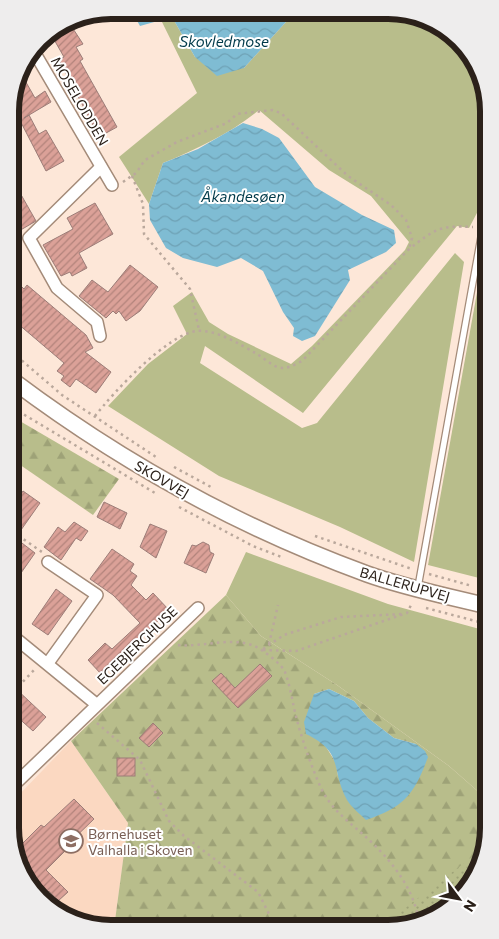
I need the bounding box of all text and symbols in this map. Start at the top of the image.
water label: Skovledmose [179,32,269,50]
street label: MOSELODDEN [48,54,112,148]
water label: Åkandesøen [200,186,285,205]
street label: SKOVVEJ [132,457,192,501]
street label: BALLERUPVEJ [358,563,452,605]
street label: EGEBJERGHUSE [93,602,181,688]
place label: Børnehuset Valhalla i Skoven [88,825,192,858]
school or university icon: Børnehuset Valhalla i Skoven [58,828,84,854]
north arrow [434,874,484,924]
text: N [460,897,480,915]

